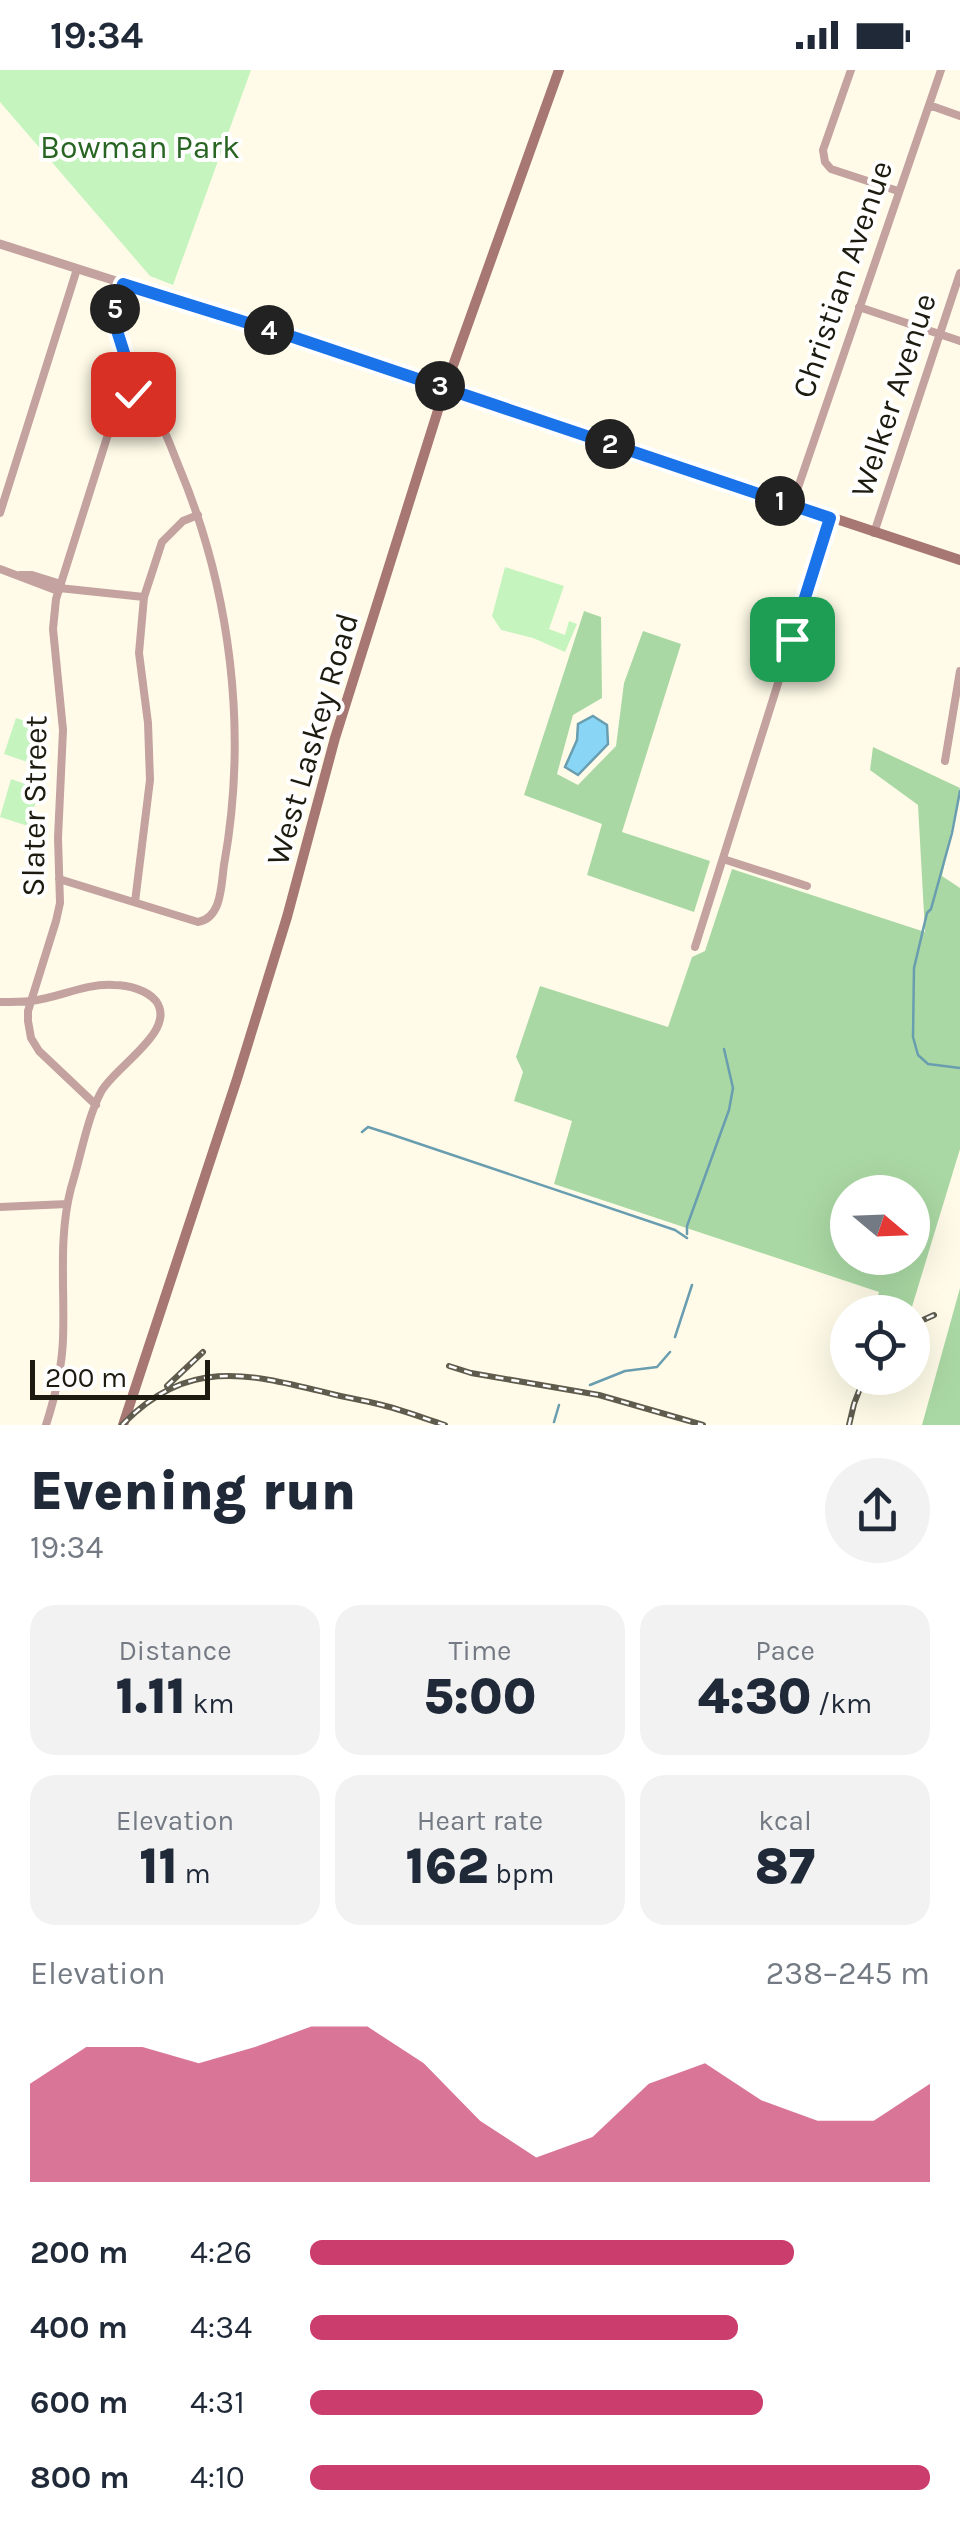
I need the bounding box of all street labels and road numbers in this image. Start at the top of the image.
street label: Christian Avenue [785,156,900,403]
street label: Welker Avenue [843,289,944,502]
street label: West Laskey Road [259,609,366,869]
street label: Slater Street [14,715,55,897]

